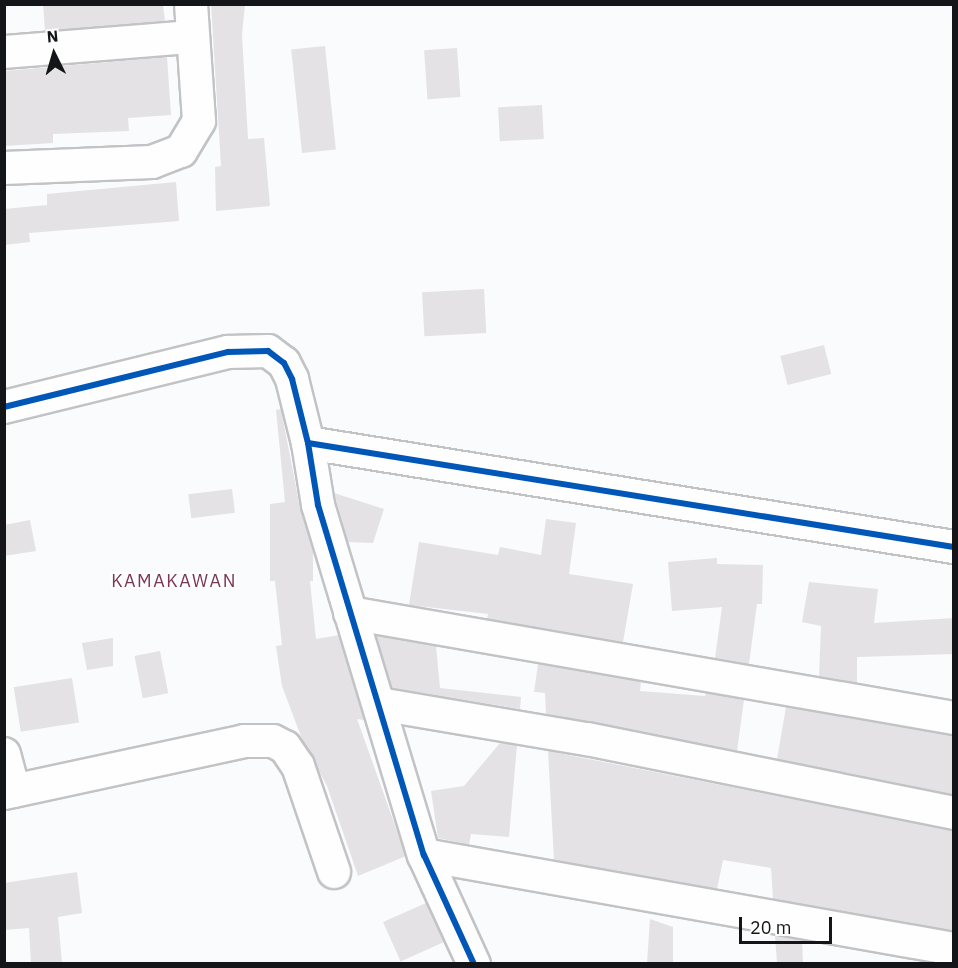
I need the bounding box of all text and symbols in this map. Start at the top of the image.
north arrow [24,24,84,84]
text: N [46,26,59,47]
district label: KAMAKAWAN [111,570,237,592]
scale bar [742,905,835,943]
text: 20 m [750,916,792,939]

